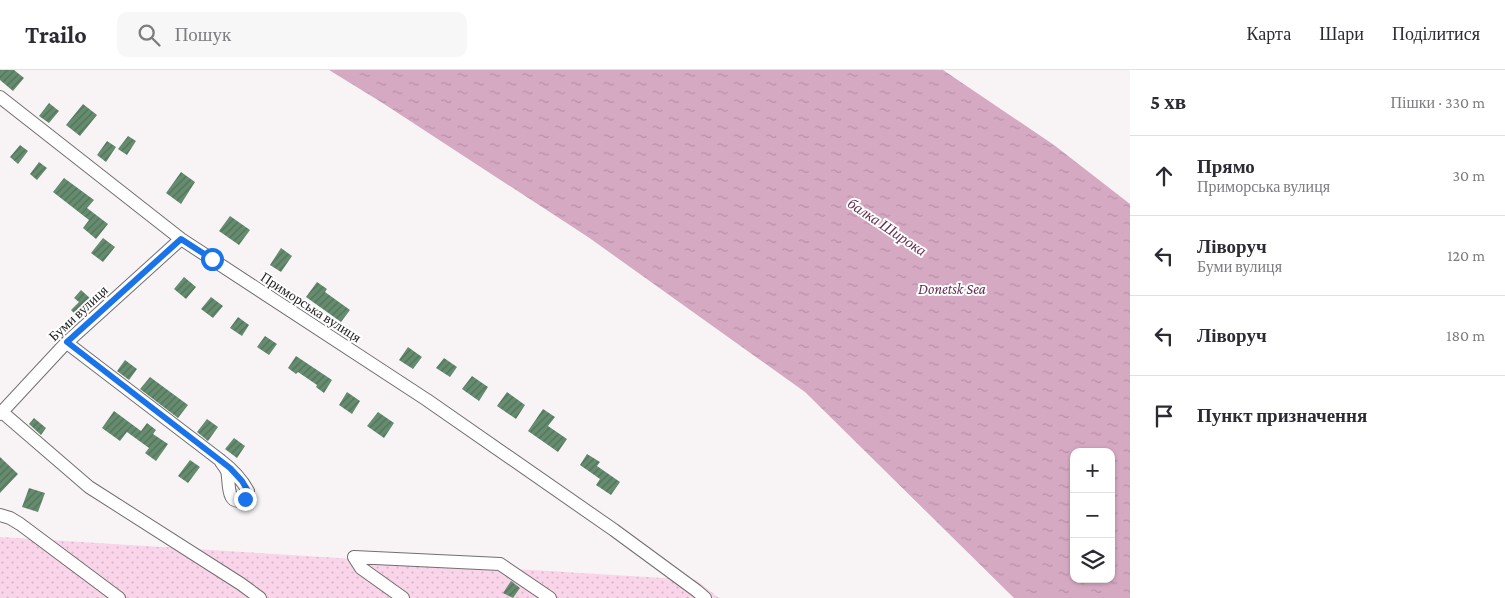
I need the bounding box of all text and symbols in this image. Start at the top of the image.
search box [117,12,467,57]
text: Trailo [25,21,87,48]
icon: search [135,21,163,49]
text: Пошук [175,24,231,45]
text: Карта [1247,24,1291,44]
text: Шари [1319,24,1364,44]
text: Поділитися [1392,24,1480,44]
text: 5 хв [1150,90,1186,114]
text: Пішки · 330 m [1390,94,1485,111]
text: Прямо [1197,156,1255,177]
icon: ahead [1150,162,1178,190]
text: 30 m [1453,167,1485,184]
text: Приморська вулиця [1197,178,1330,195]
water label: балка Широка [845,195,929,259]
text: Ліворуч [1197,236,1267,257]
icon: left [1150,242,1178,270]
text: 120 m [1447,247,1485,264]
route start [201,248,224,271]
text: Буми вулиця [1197,258,1282,275]
street label: Приморська вулиця [258,269,365,346]
street label: Буми вулиця [45,281,111,344]
water label: Donetsk Sea [918,281,986,297]
icon: left [1150,322,1178,350]
text: Ліворуч [1197,325,1267,346]
text: 180 m [1446,327,1485,344]
icon: arrive [1150,402,1178,430]
text: Пункт призначення [1197,405,1367,426]
map controls [1070,448,1115,583]
button: + [1070,448,1115,493]
route end [234,488,257,511]
button: − [1070,493,1115,538]
button: layers [1070,538,1115,583]

